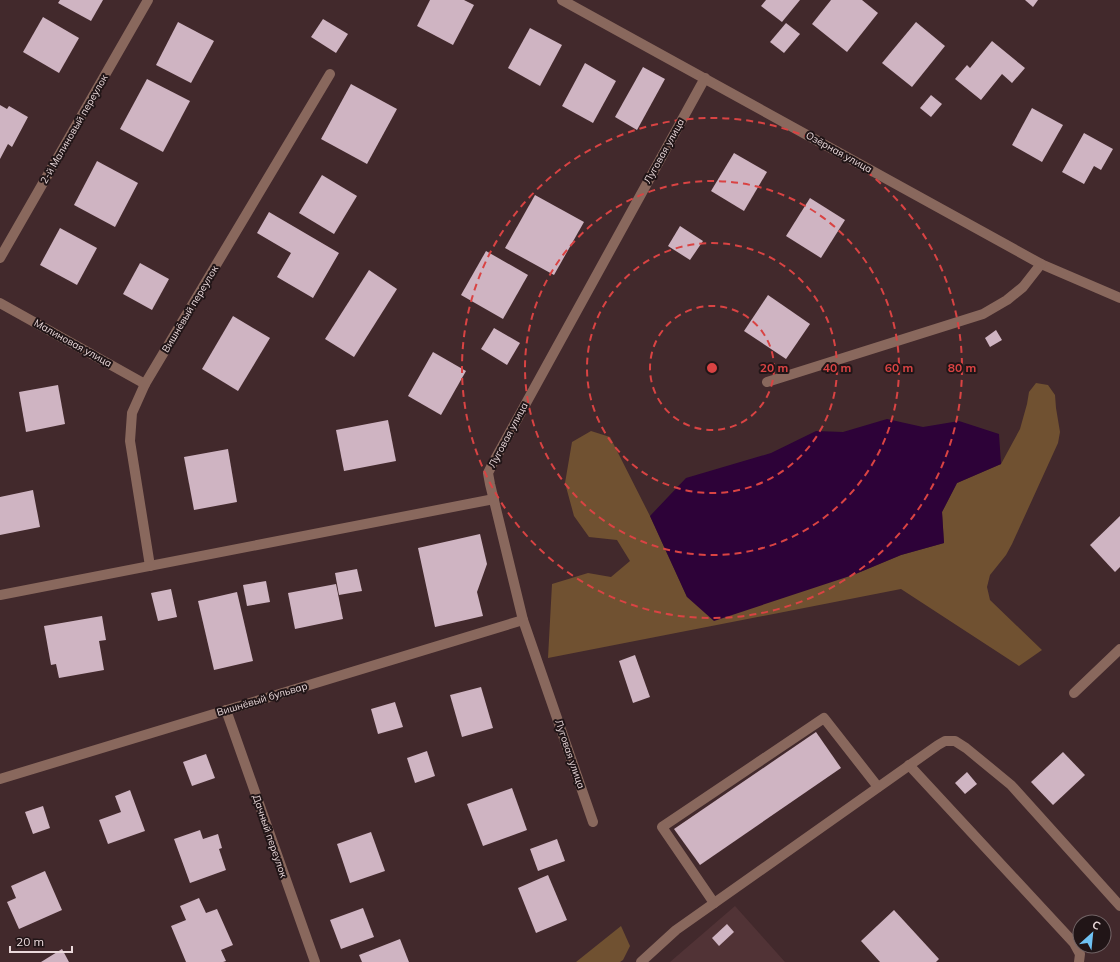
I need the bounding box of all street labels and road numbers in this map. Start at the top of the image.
street label: 2-й Малиновый переулок [37,72,111,186]
street label: Луговая улица [641,116,687,186]
street label: Озёрная улица [804,128,874,176]
street label: Вишнёвый переулок [159,263,221,355]
street label: Малиновая улица [32,316,114,370]
street label: Луговая улица [485,400,531,470]
street label: Вишнёвый бульвар [215,679,309,719]
street label: Луговая улица [552,718,588,790]
street label: Дачный переулок [250,793,291,880]

